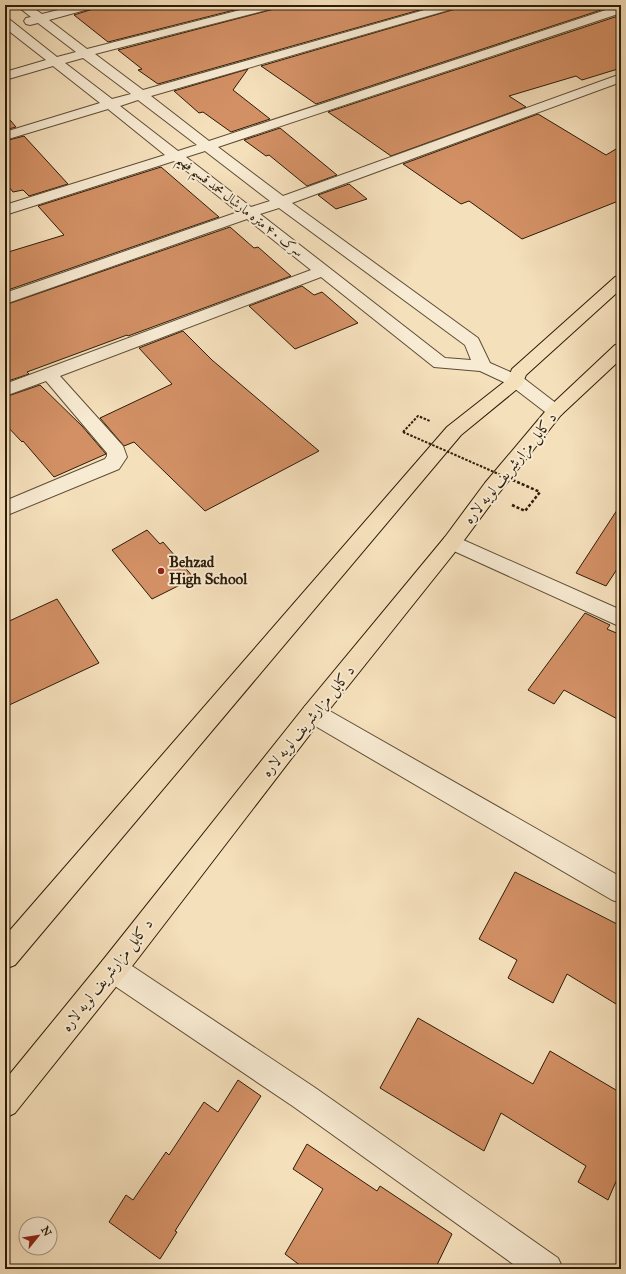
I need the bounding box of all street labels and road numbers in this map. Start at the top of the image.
street label: سرک ۴۰ متره مارشال محمد قسیم فهیم [170,152,306,264]
street label: د کابل مزارشریف لویه لاره [460,409,562,528]
street label: د کابل مزارشریف لویه لاره [258,662,360,781]
street label: د کابل مزارشریف لویه لاره [57,915,158,1036]

